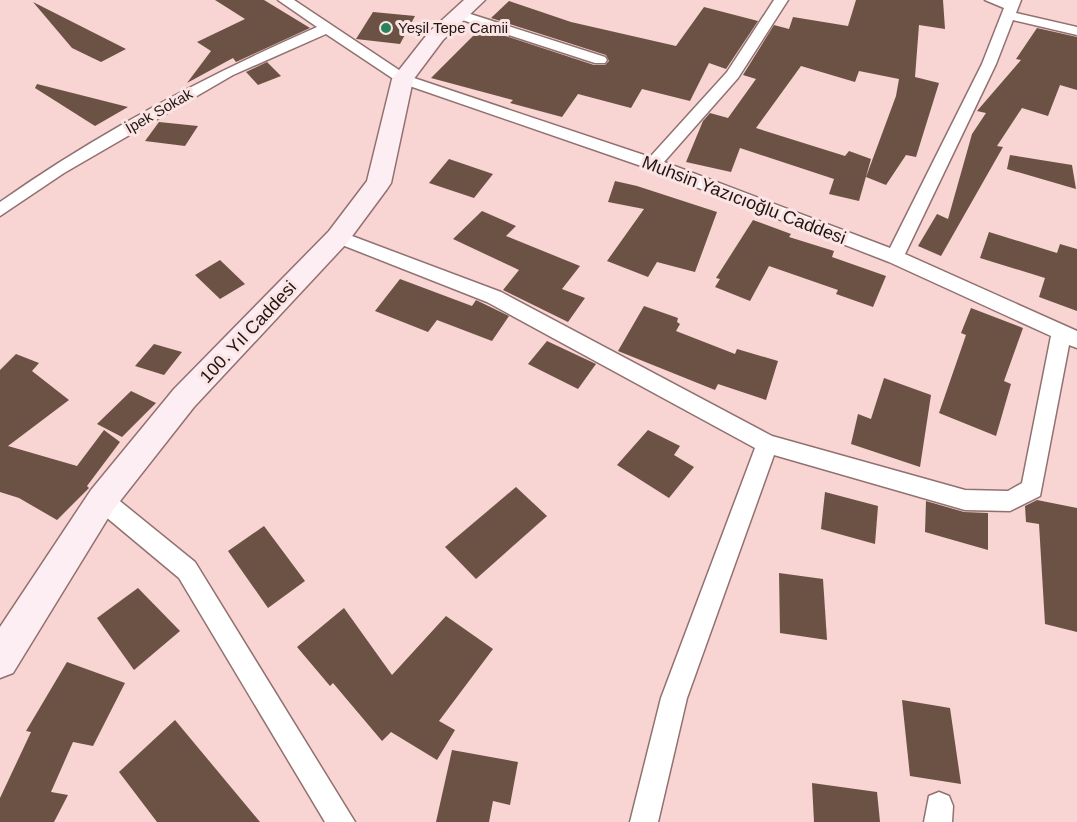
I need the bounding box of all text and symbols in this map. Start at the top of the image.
place label: Yeşil Tepe Camii [398,19,508,36]
marker: Yeşil Tepe Camii [379,21,393,35]
street label: İpek Sokak [122,84,196,136]
street label: Muhsin Yazıcıoğlu Caddesi [639,152,849,248]
street label: 100. Yıl Caddesi [196,277,300,387]

